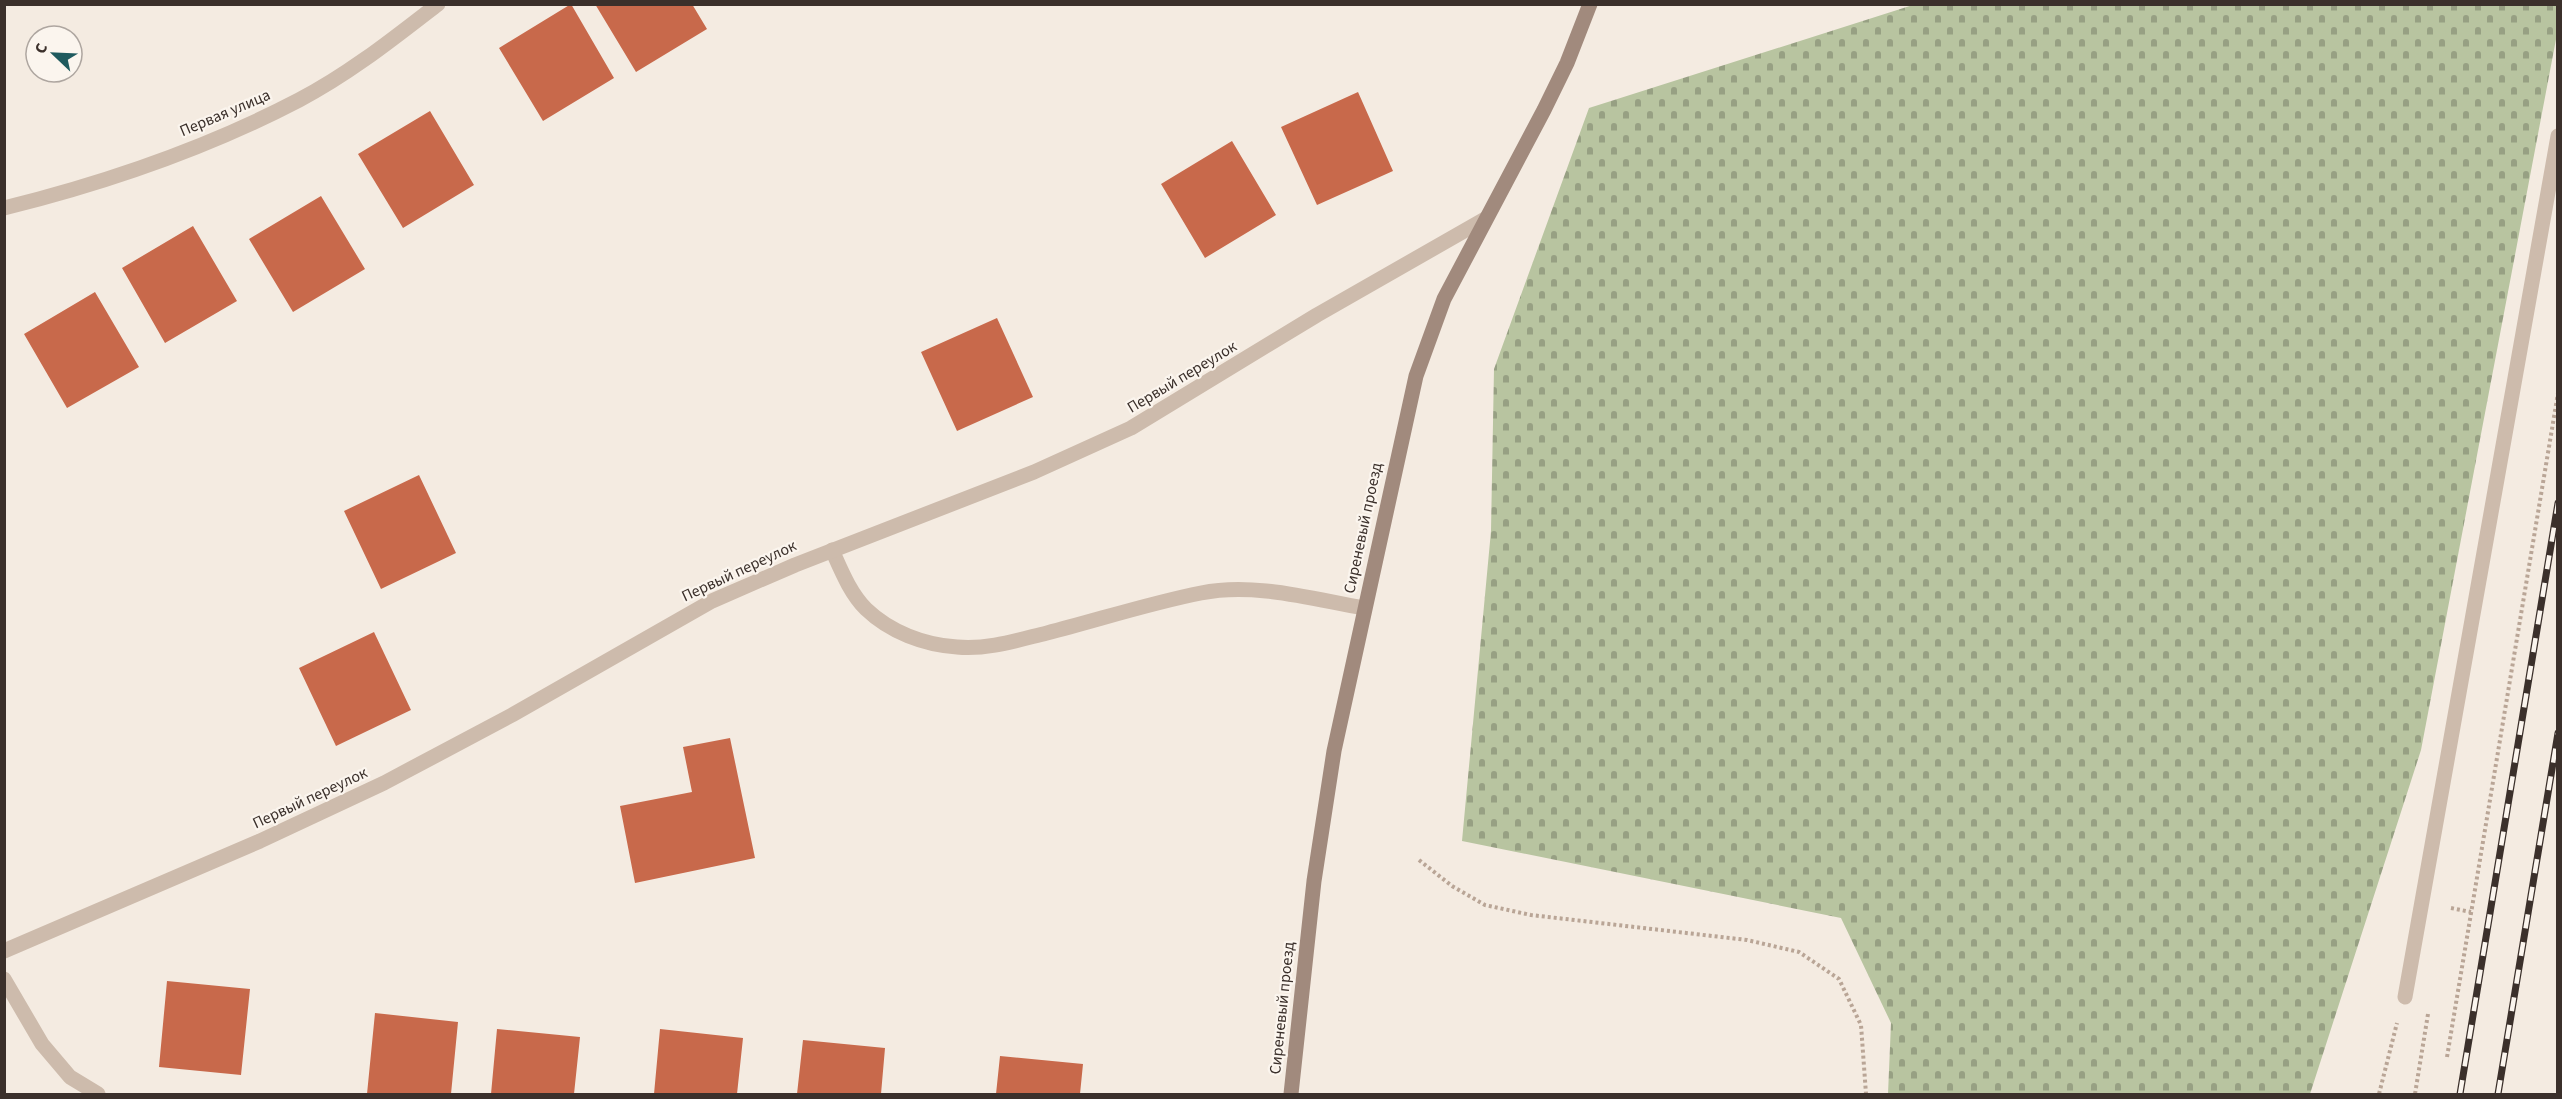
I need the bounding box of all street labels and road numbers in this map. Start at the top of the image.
street label: Первая улица [176,84,274,142]
street label: Первый переулок [1123,335,1241,418]
street label: Сиреневый проезд [1338,460,1388,595]
street label: Первый переулок [678,535,800,607]
street label: Первый переулок [249,762,371,834]
street label: Сиреневый проезд [1264,940,1300,1075]

